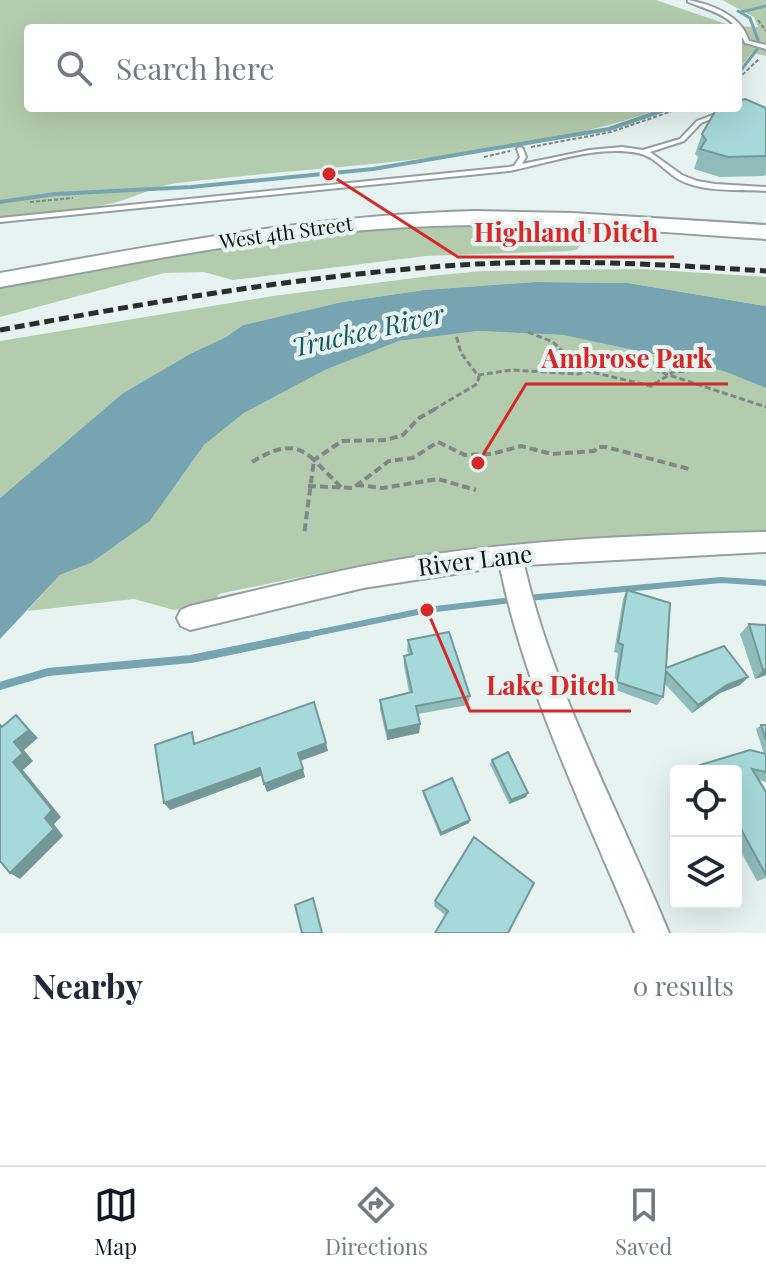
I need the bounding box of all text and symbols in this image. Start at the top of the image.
search box [24,24,742,112]
icon: search [52,46,96,90]
text: Search here [116,48,275,88]
callout: Highland Ditch [458,207,674,257]
street label: West 4th Street [216,209,355,254]
text: Highland Ditch [474,214,658,249]
water label: Truckee River [288,295,448,364]
callout: Ambrose Park [526,334,728,384]
text: Ambrose Park [541,340,713,375]
street label: River Lane [416,536,534,582]
callout: Lake Ditch [470,661,631,711]
text: Lake Ditch [486,667,616,702]
map controls [670,765,742,909]
button: locate [670,765,742,837]
button: layers [670,837,742,909]
text: Nearby [32,962,143,1008]
text: 0 results [633,968,734,1003]
tab: Map [94,1183,138,1261]
tab: Directions [325,1183,428,1261]
tab: Saved [615,1183,672,1261]

